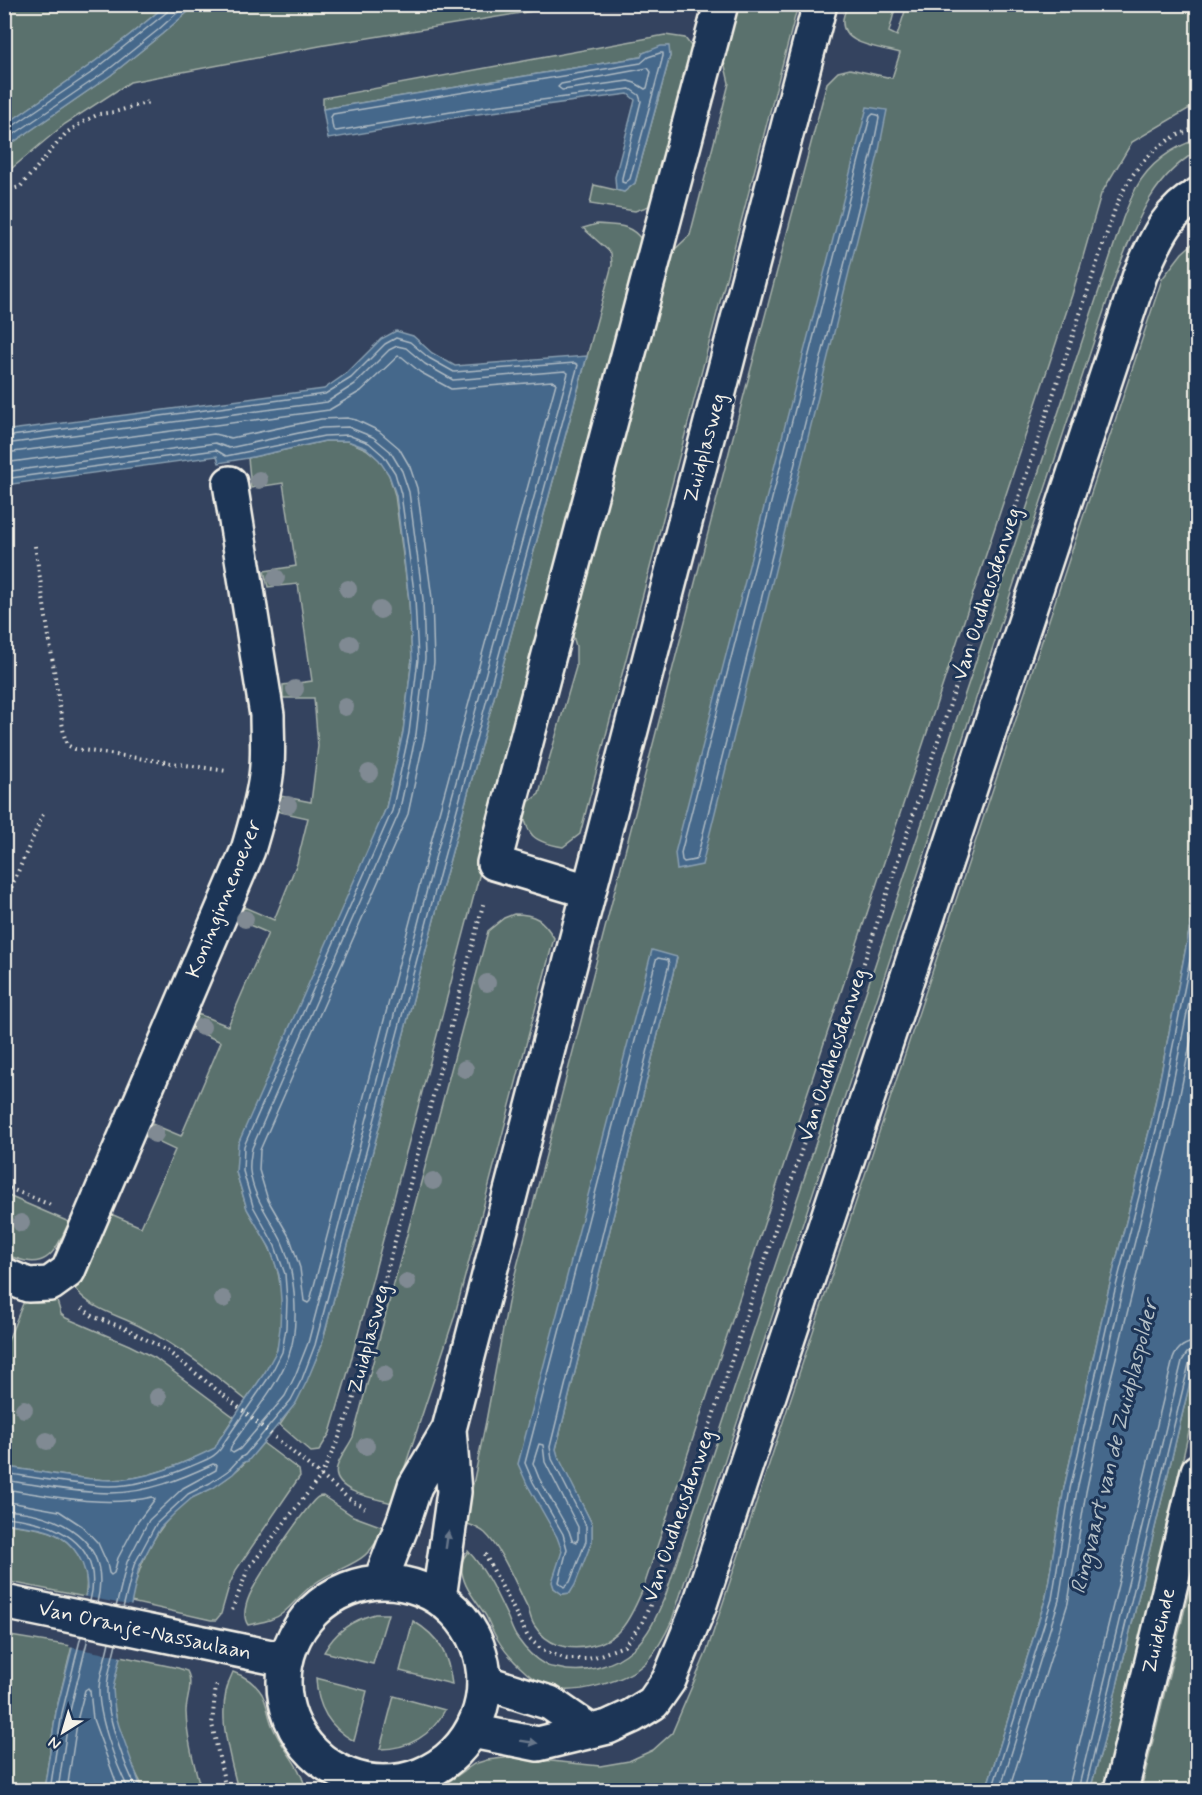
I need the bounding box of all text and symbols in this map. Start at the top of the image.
street label: Zuidplasweg [677,390,733,506]
street label: Van Oudheusdenweg [946,504,1028,684]
street label: Koninginnenoever [179,816,269,982]
street label: Van Oudheusdenweg [792,965,874,1145]
street label: Zuidplasweg [341,1281,397,1397]
water label: Ringvaart van de Zuidplaspolder [1065,1294,1168,1597]
street label: Van Oudheusdenweg [636,1426,722,1606]
one-way arrow [442,1531,451,1550]
street label: Zuideinde [1136,1585,1182,1677]
street label: Van Oranje-Nassaulaan [36,1595,254,1667]
north arrow [33,1702,93,1762]
text: N [44,1731,65,1754]
one-way arrow [520,1738,539,1747]

